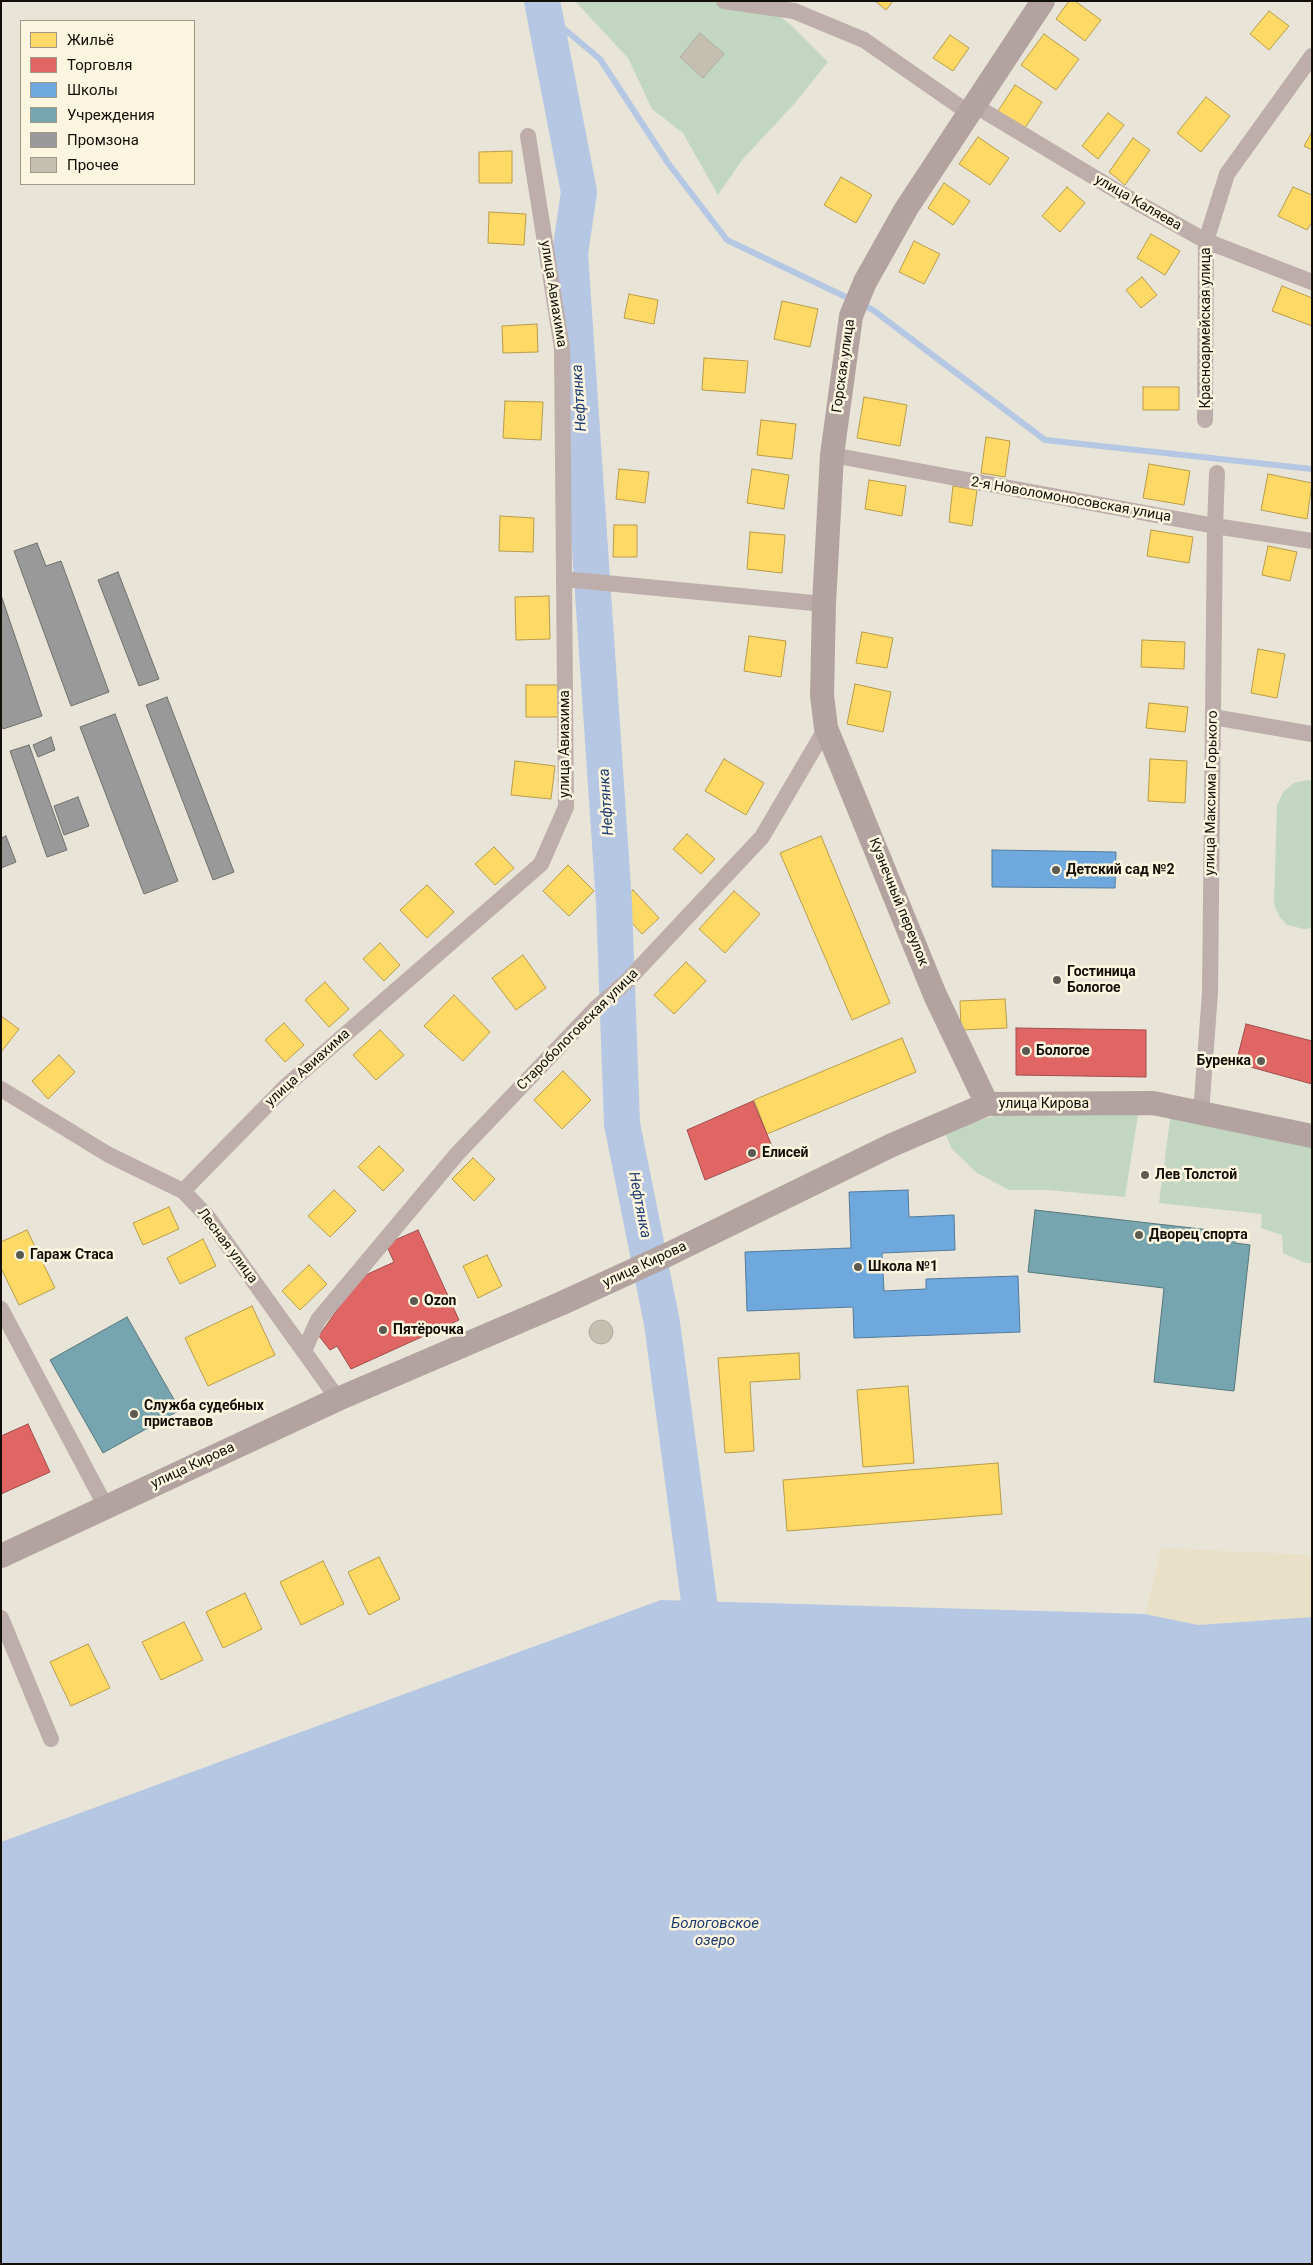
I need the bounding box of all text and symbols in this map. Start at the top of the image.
legend [20,20,195,185]
text: Жильё [67,31,114,49]
text: Торговля [67,56,132,74]
text: Школы [67,81,118,99]
text: Учреждения [67,106,155,124]
text: Промзона [67,131,139,149]
text: Прочее [67,156,119,174]
street label: улица Каляева [1092,171,1184,235]
street label: улица Авиахима [536,239,570,349]
street label: Красноармейская улица [1198,247,1214,409]
street label: Горская улица [829,318,859,414]
water label: Нефтянка [569,364,591,432]
street label: 2-я Новоломоносовская улица [970,474,1172,526]
street label: улица Авиахима [557,690,573,798]
street label: улица Максима Горького [1202,710,1222,876]
water label: Нефтянка [596,768,618,836]
street label: Кузнечный переулок [865,835,931,969]
place label: Детский сад №2 [1066,862,1174,878]
marker: Детский сад №2 [1050,864,1062,876]
place label: Гостиница Бологое [1067,964,1136,996]
street label: Старобологовская улица [514,966,642,1094]
marker: Гостиница Бологое [1051,974,1063,986]
street label: улица Авиахима [262,1026,354,1110]
place label: Бологое [1036,1043,1090,1059]
marker: Бологое [1020,1045,1032,1057]
place label: Буренка [1196,1053,1251,1069]
marker: Буренка [1255,1055,1267,1067]
street label: улица Кирова [999,1096,1089,1112]
place label: Елисей [762,1145,809,1161]
marker: Елисей [746,1147,758,1159]
place label: Лев Толстой [1155,1167,1237,1183]
marker: Лев Толстой [1139,1169,1151,1181]
water label: Нефтянка [624,1170,654,1240]
street label: Лесная улица [193,1205,261,1287]
place label: Дворец спорта [1149,1227,1248,1243]
marker: Дворец спорта [1133,1229,1145,1241]
street label: улица Кирова [601,1238,689,1292]
place label: Гараж Стаса [30,1247,113,1263]
marker: Гараж Стаса [14,1249,26,1261]
place label: Школа №1 [868,1259,938,1275]
marker: Школа №1 [852,1261,864,1273]
place label: Ozon [424,1293,456,1309]
marker: Ozon [408,1295,420,1307]
place label: Пятёрочка [393,1322,464,1338]
marker: Пятёрочка [377,1324,389,1336]
place label: Служба судебных приставов [144,1398,264,1430]
marker: Служба судебных приставов [128,1408,140,1420]
street label: улица Кирова [149,1439,237,1493]
water label: Бологовское озеро [671,1915,759,1950]

